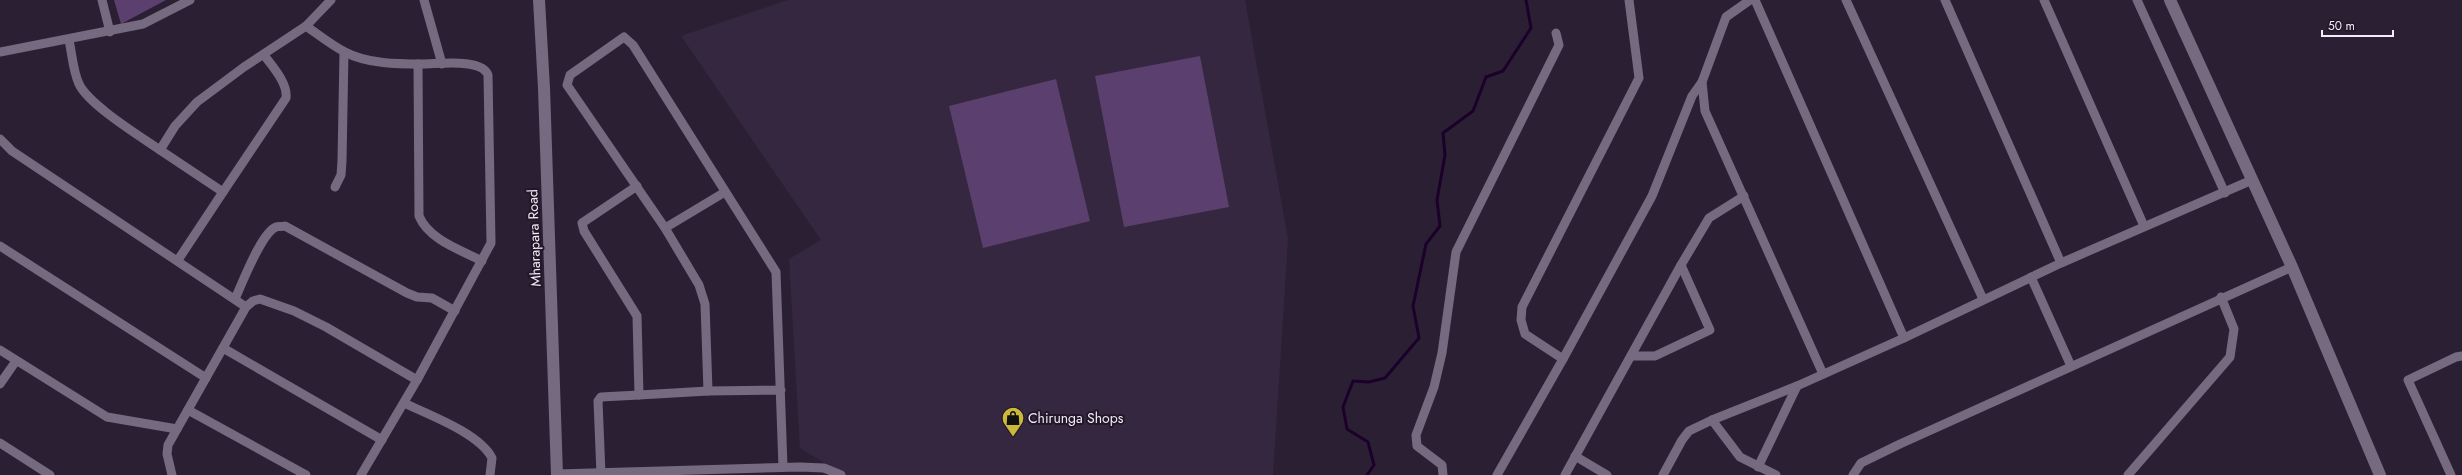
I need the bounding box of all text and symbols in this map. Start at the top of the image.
scale bar [2322,12,2393,38]
text: 50 m [2328,17,2355,35]
street label: Mharapara Road [522,189,546,287]
shop icon: Chirunga Shops [1000,405,1026,438]
place label: Chirunga Shops [1028,408,1124,428]

